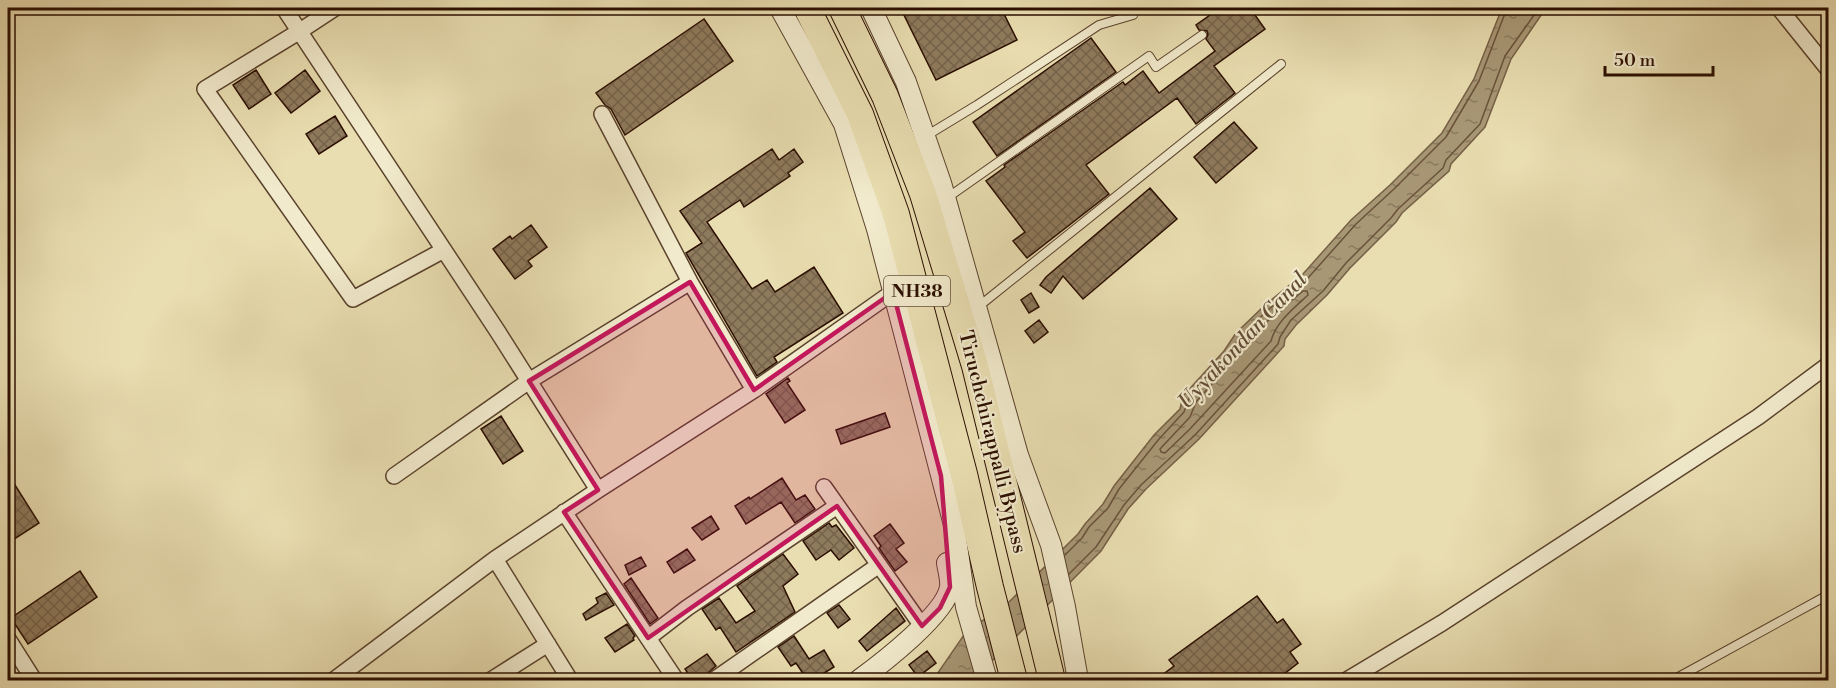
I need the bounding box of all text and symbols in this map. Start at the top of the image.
scale bar [1605,39,1713,77]
text: 50 m [1614,49,1656,72]
water label: Uyyakondan Canal [1173,267,1313,415]
road number: NH38 [884,276,950,306]
street label: Tiruchchirappalli Bypass [952,328,1032,556]

